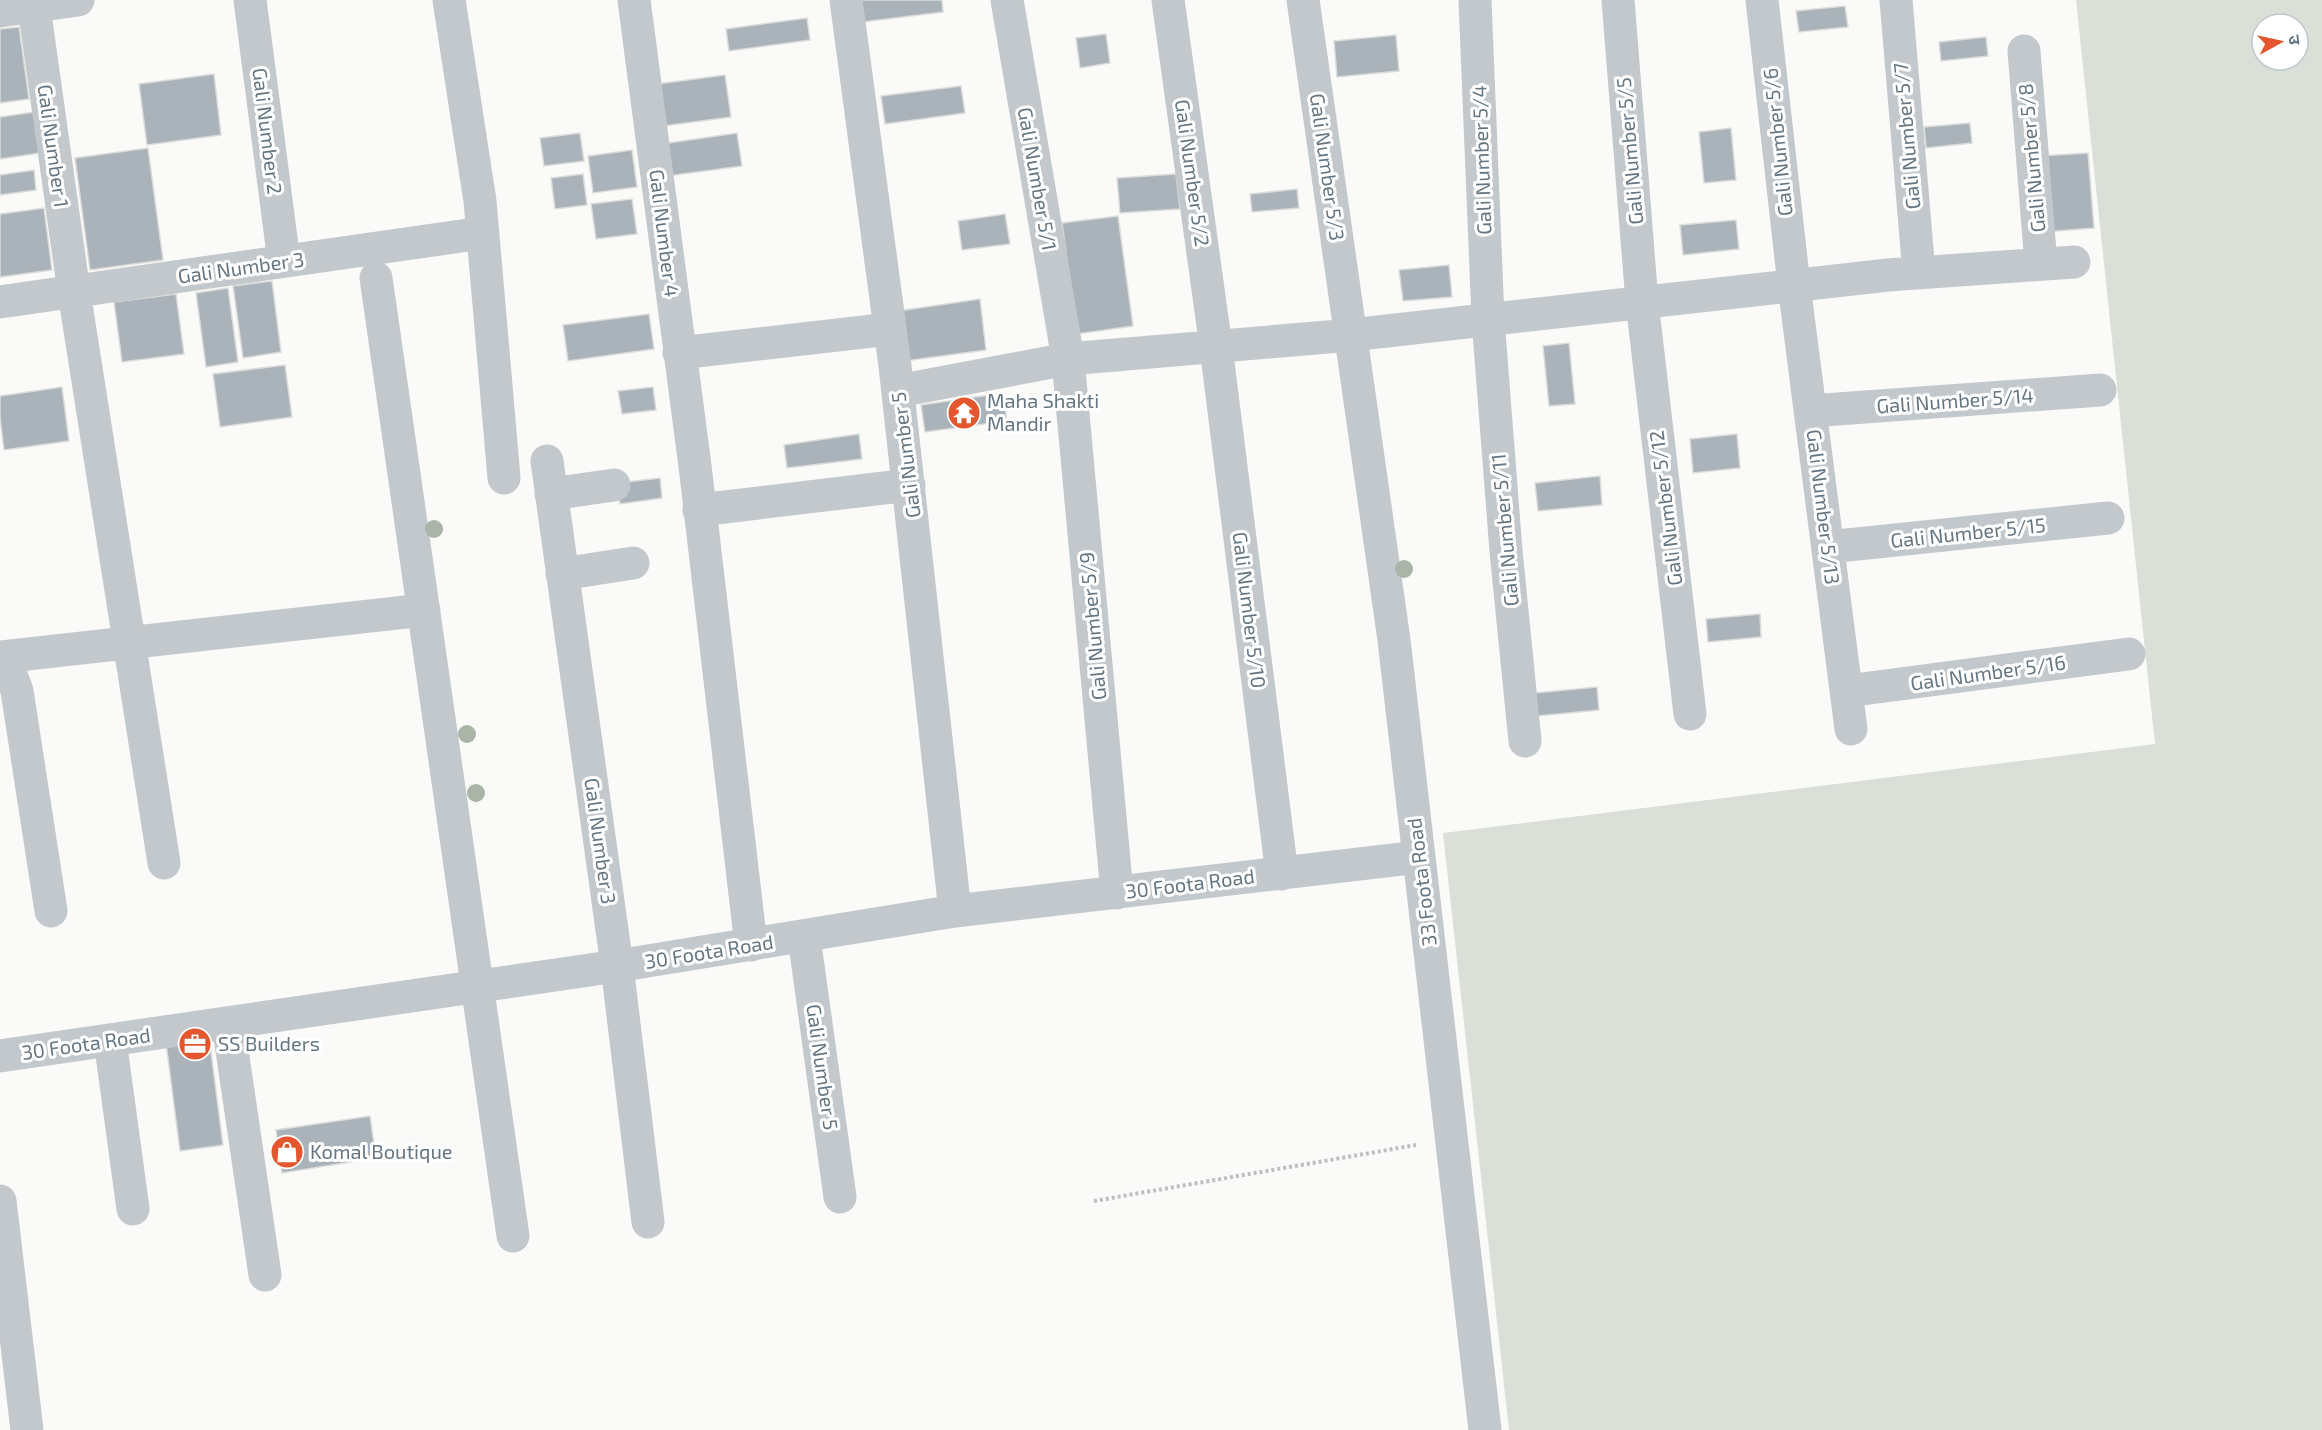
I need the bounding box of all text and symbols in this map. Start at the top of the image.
north arrow [2250,12,2310,72]
text: उ [2285,34,2305,46]
street label: Gali Number 5/7 [1888,62,1924,211]
street label: Gali Number 2 [248,66,288,196]
street label: Gali Number 5/6 [1757,67,1797,217]
street label: Gali Number 5/5 [1611,76,1647,226]
street label: Gali Number 1 [33,83,75,209]
street label: Gali Number 5/8 [2013,83,2049,234]
street label: Gali Number 5/4 [1466,85,1496,235]
street label: Gali Number 5/3 [1306,92,1350,242]
street label: Gali Number 5/2 [1171,98,1215,248]
street label: Gali Number 5/1 [1014,105,1062,252]
street label: Gali Number 4 [645,168,685,298]
street label: Gali Number 3 [176,246,306,288]
street label: Gali Number 5/14 [1876,383,2034,417]
place label: Maha Shakti Mandir [987,388,1099,435]
street label: Gali Number 5 [885,391,925,520]
temple icon: Maha Shakti Mandir [946,395,982,431]
street label: Gali Number 5/13 [1803,428,1845,586]
street label: Gali Number 5/12 [1644,429,1686,587]
street label: Gali Number 5/11 [1485,453,1523,607]
street label: Gali Number 5/15 [1889,512,2047,552]
street label: Gali Number 5/10 [1229,530,1271,689]
street label: Gali Number 5/9 [1074,551,1110,701]
street label: Gali Number 5/16 [1909,649,2067,695]
street label: Gali Number 3 [580,776,622,906]
street label: 33 Foota Road [1401,817,1441,948]
street label: 30 Foota Road [1124,863,1256,903]
street label: 30 Foota Road [643,929,775,973]
street label: Gali Number 5 [802,1002,844,1131]
street label: 30 Foota Road [20,1022,152,1064]
office icon: SS Builders [177,1026,213,1062]
place label: SS Builders [218,1031,320,1055]
shop icon: Komal Boutique [269,1134,305,1170]
place label: Komal Boutique [310,1139,453,1163]

